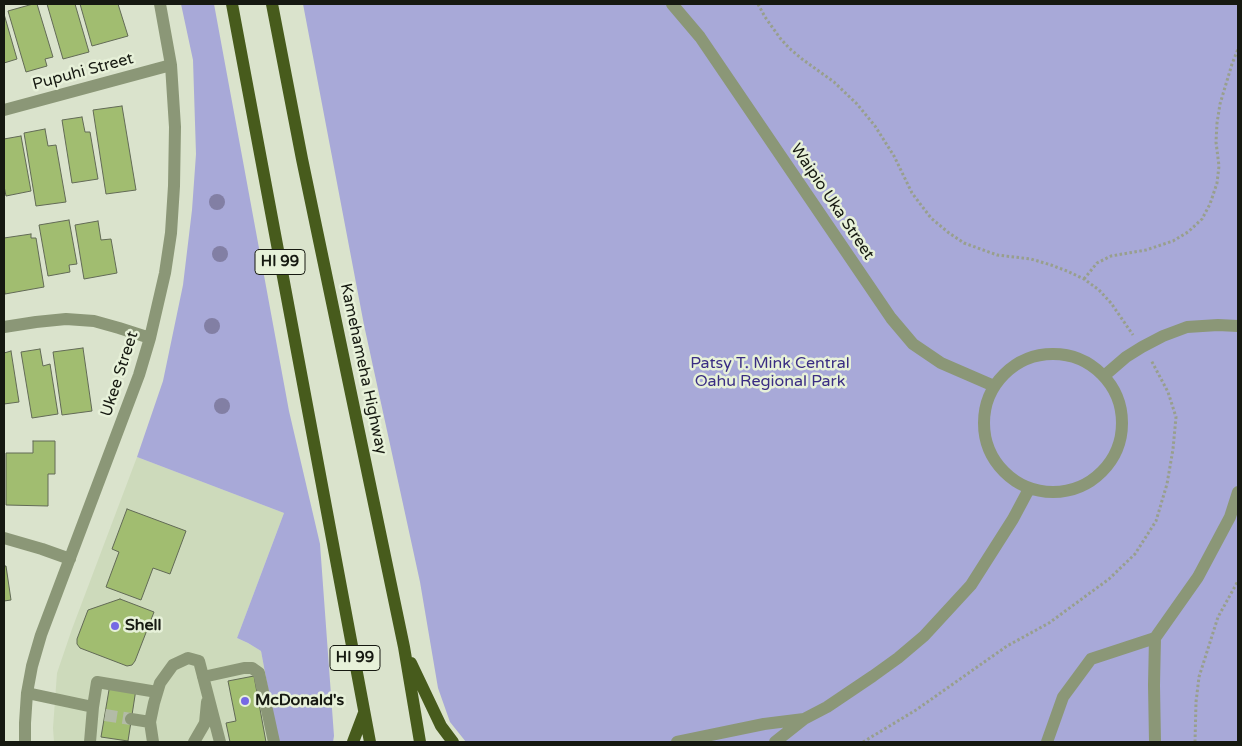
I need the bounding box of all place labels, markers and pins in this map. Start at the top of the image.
place label: Shell [125,616,161,636]
marker: Shell [109,620,121,632]
place label: McDonald's [255,691,344,711]
marker: McDonald's [239,695,251,707]

